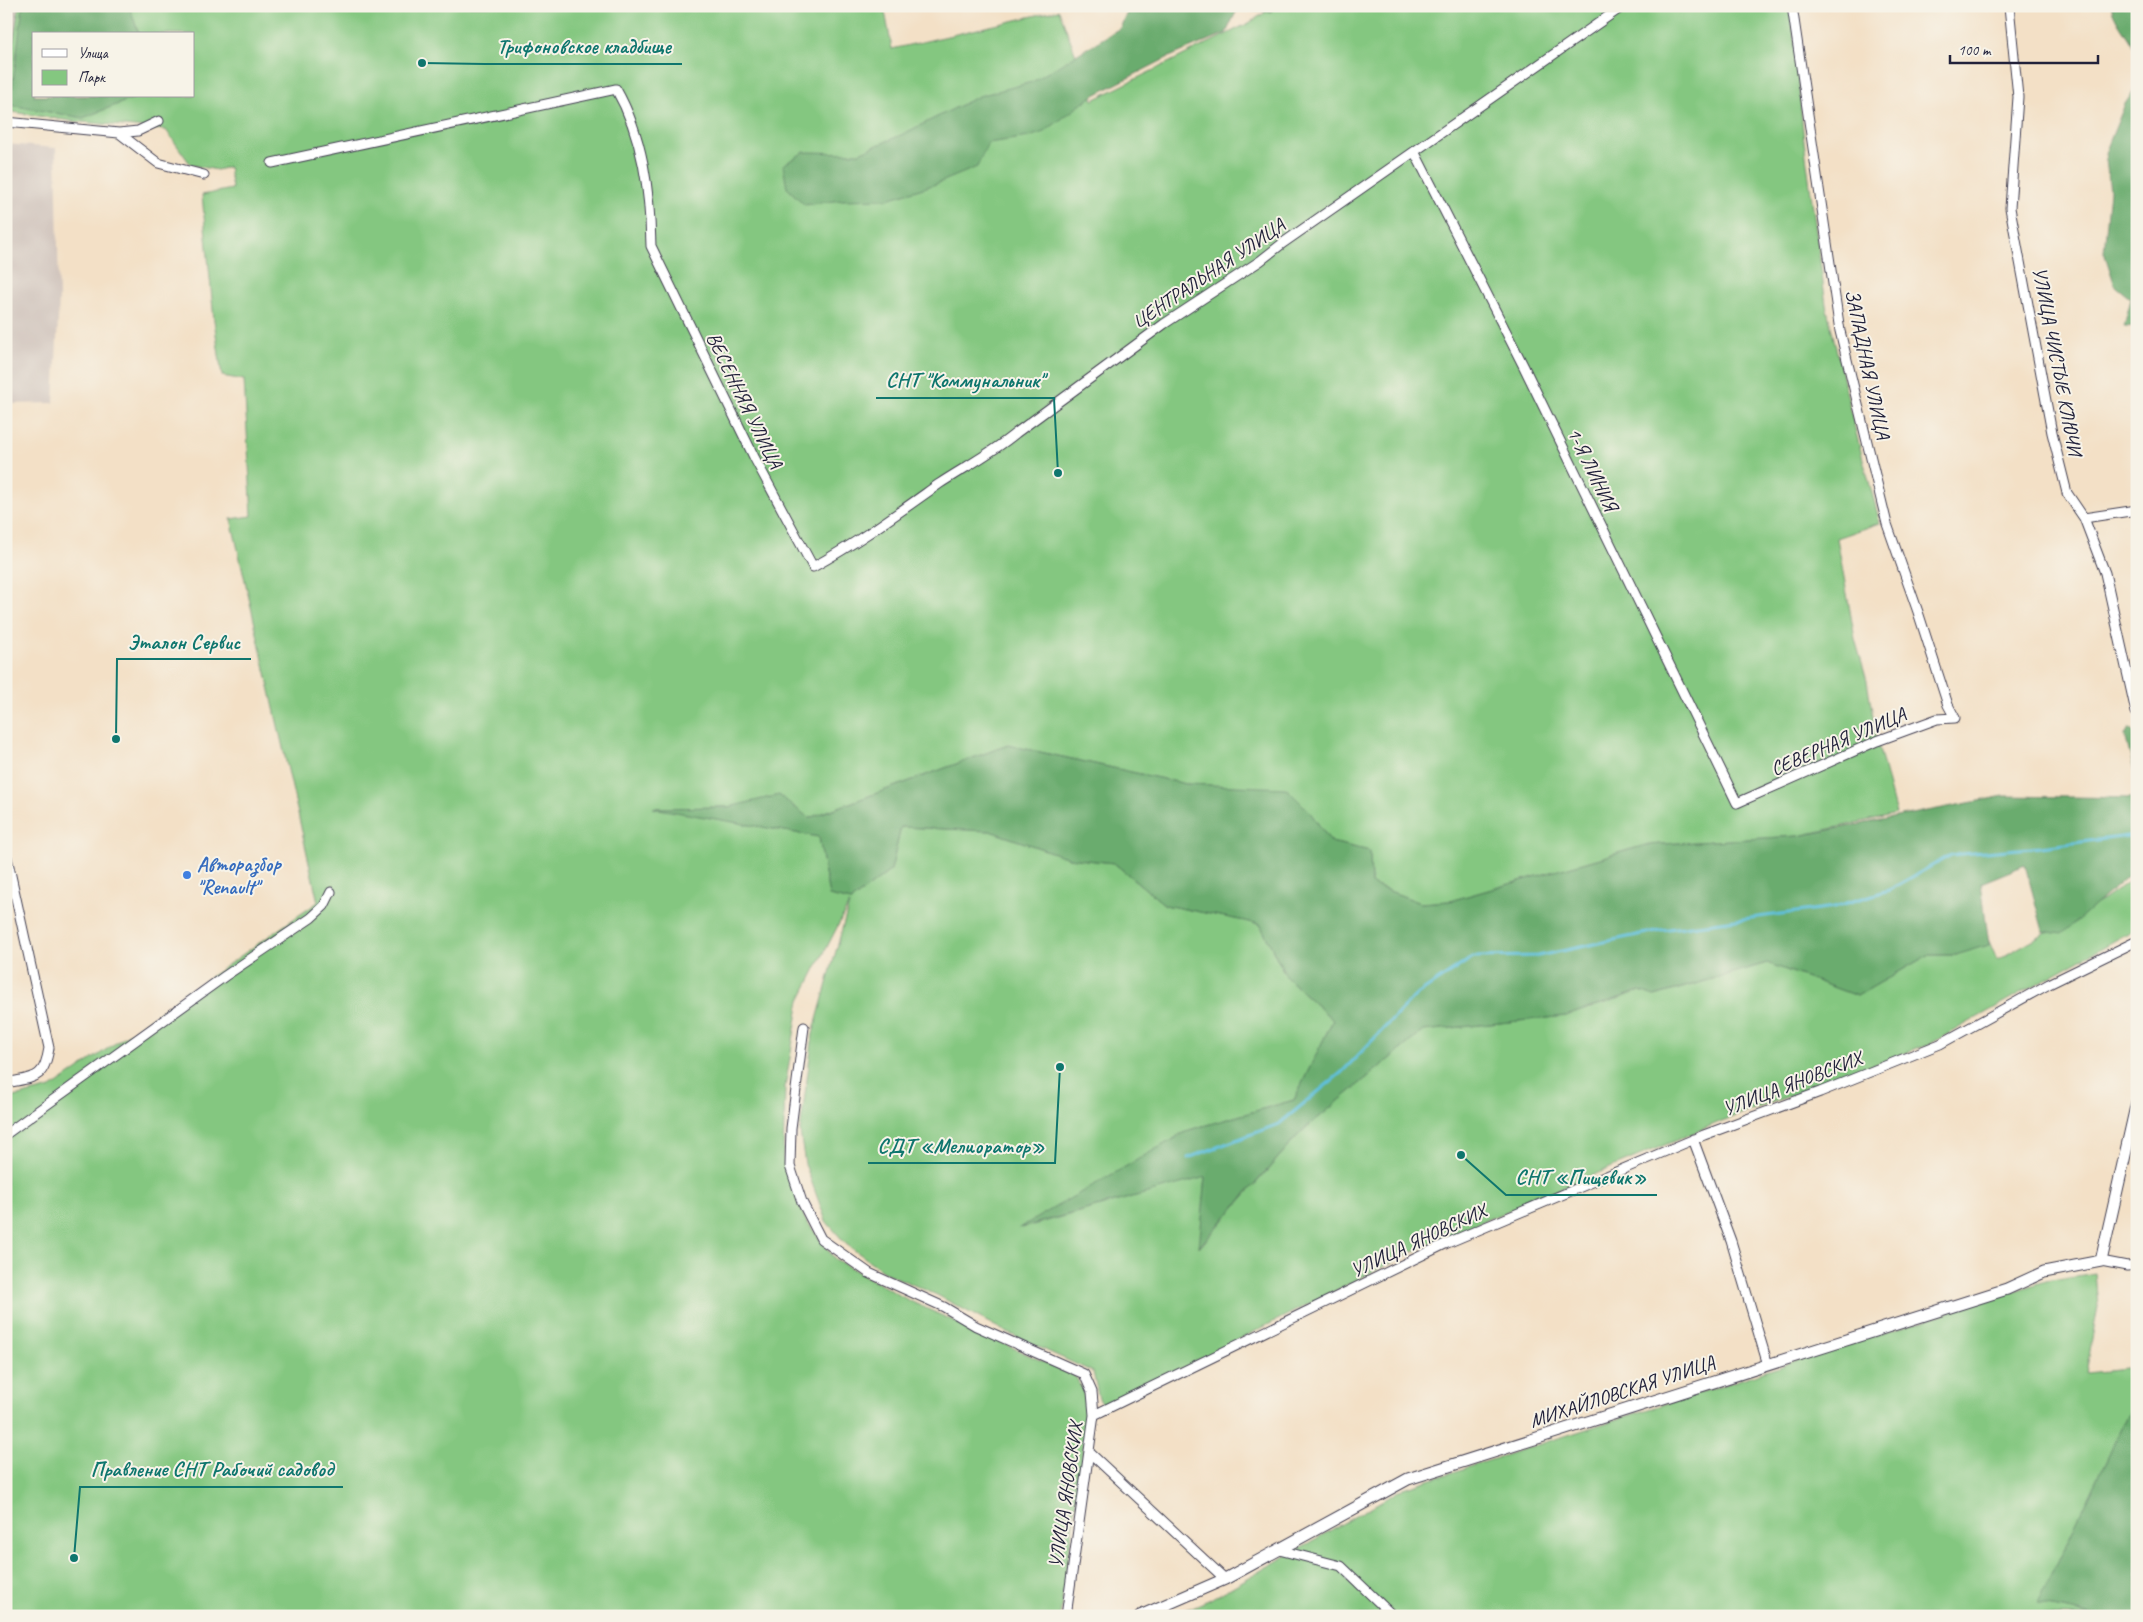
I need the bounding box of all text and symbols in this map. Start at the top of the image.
callout: Трифоновское кладбище [485,28,682,64]
legend [32,32,195,98]
scale bar [1950,32,2098,64]
text: Трифоновское кладбище [497,33,672,59]
text: 100 m [1958,41,1992,60]
text: Улица [78,44,109,63]
text: Парк [78,68,106,87]
street label: ЦЕНТРАЛЬНАЯ УЛИЦА [1127,212,1290,334]
street label: УЛИЦА ЧИСТЫЕ КЛЮЧИ [2027,265,2089,460]
street label: ЗАПАДНАЯ УЛИЦА [1839,287,1896,442]
street label: ВЕСЕННЯЯ УЛИЦА [701,328,789,473]
callout: СНТ "Коммунальник" [876,362,1054,398]
text: СНТ "Коммунальник" [886,367,1049,394]
street label: 1-Я ЛИНИЯ [1562,423,1625,518]
callout: Эталон Сервис [117,623,251,659]
text: Эталон Сервис [128,629,241,655]
street label: СЕВЕРНАЯ УЛИЦА [1767,701,1910,781]
place label: Авторазбор "Renault" [197,852,283,900]
marker: Авторазбор "Renault" [181,869,193,881]
street label: УЛИЦА ЯНОВСКИХ [1719,1044,1869,1121]
callout: СДТ «Мелиоратор» [868,1127,1055,1163]
text: СДТ «Мелиоратор» [877,1133,1045,1159]
callout: СНТ «Пищевик» [1506,1159,1657,1195]
text: СНТ «Пищевик» [1516,1164,1647,1190]
street label: УЛИЦА ЯНОВСКИХ [1346,1197,1493,1283]
street label: МИХАЙЛОВСКАЯ УЛИЦА [1526,1349,1719,1433]
street label: УЛИЦА ЯНОВСКИХ [1043,1417,1089,1570]
callout: Правление СНТ Рабочий садовод [80,1451,343,1487]
text: Правление СНТ Рабочий садовод [91,1456,335,1482]

